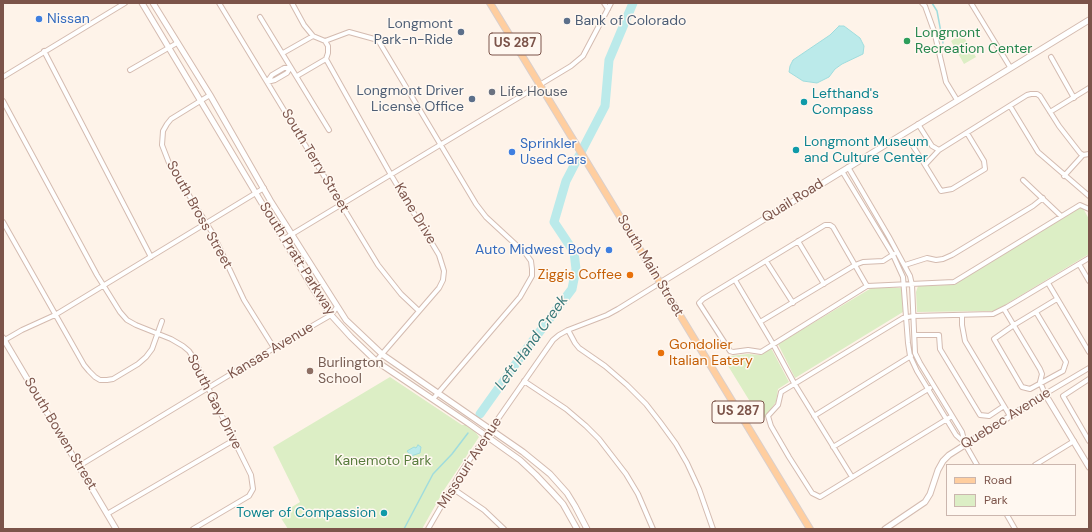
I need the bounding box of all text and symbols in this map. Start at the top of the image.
place label: Nissan [47,11,90,27]
place label: Bank of Colorado [575,13,686,29]
marker: Nissan [34,14,44,24]
place label: Longmont Park-n-Ride [374,16,453,48]
marker: Bank of Colorado [562,16,572,26]
place label: Longmont Recreation Center [915,25,1033,58]
marker: Longmont Park-n-Ride [456,27,466,37]
road number: US 287 [489,33,541,55]
marker: Longmont Recreation Center [902,36,912,46]
place label: Longmont Driver License Office [356,83,464,116]
place label: Life House [500,84,568,100]
place label: Lefthand's Compass [812,86,879,118]
marker: Life House [487,87,497,97]
marker: Longmont Driver License Office [467,94,477,104]
marker: Lefthand's Compass [799,97,809,107]
street label: South Terry Street [277,106,353,216]
place label: Longmont Museum and Culture Center [804,134,929,166]
place label: Sprinkler Used Cars [520,136,587,168]
marker: Longmont Museum and Culture Center [791,145,801,155]
marker: Sprinkler Used Cars [507,147,517,157]
street label: South Bross Street [162,158,236,272]
street label: Quail Road [759,176,827,226]
street label: Kane Drive [390,180,440,248]
street label: South Pratt Parkway [255,199,339,319]
street label: South Main Street [613,212,687,320]
place label: Auto Midwest Body [475,242,601,258]
marker: Auto Midwest Body [604,245,614,255]
place label: Ziggis Coffee [538,267,622,283]
marker: Ziggis Coffee [625,270,635,280]
water label: Left Hand Creek [492,292,572,394]
street label: Kansas Avenue [225,319,317,383]
place label: Gondolier Italian Eatery [669,337,753,370]
marker: Gondolier Italian Eatery [656,348,666,358]
street label: South Gay Drive [183,352,245,452]
place label: Burlington School [318,355,384,388]
marker: Burlington School [305,366,315,376]
street label: South Bowen Street [20,375,100,493]
street label: Quebec Avenue [958,385,1054,453]
road number: US 287 [712,401,764,423]
street label: Missouri Avenue [434,414,506,512]
park label: Kanemoto Park [335,453,431,469]
legend [946,464,1076,516]
text: Road [984,472,1012,488]
text: Park [984,492,1008,508]
place label: Tower of Compassion [236,505,376,521]
marker: Tower of Compassion [379,508,389,518]

